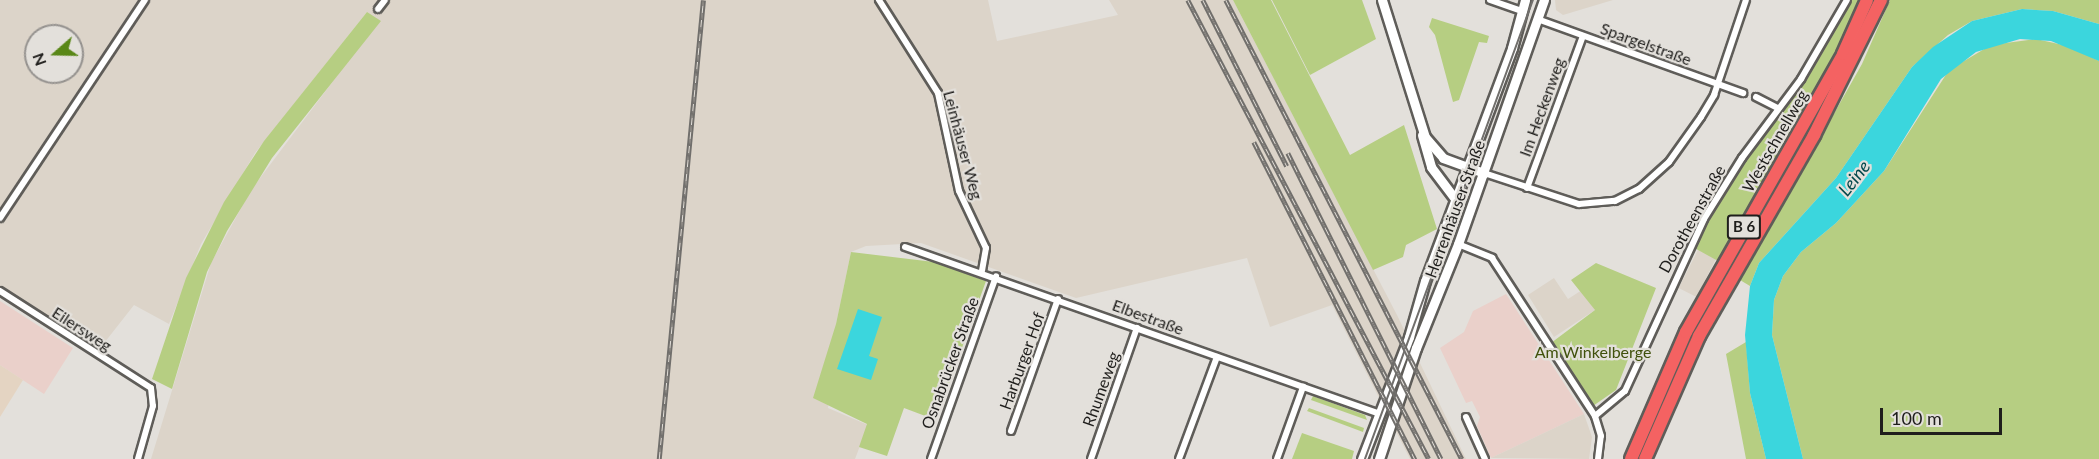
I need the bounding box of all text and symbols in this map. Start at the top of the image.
street label: Spargelstraße [1598,19,1694,69]
north arrow [24,24,84,84]
text: N [27,51,50,69]
street label: Im Heckenweg [1515,55,1569,159]
street label: Westschnellweg [1738,87,1812,195]
street label: Leinhäuser Weg [939,88,987,202]
street label: Herrenhäuser Straße [1421,137,1489,281]
water label: Leine [1834,156,1874,200]
street label: Dorotheenstraße [1654,162,1730,276]
road number: B 6 [1726,215,1762,239]
street label: Osnabrücker Straße [917,294,983,432]
street label: Elbestraße [1110,295,1186,339]
street label: Eilersweg [49,303,115,355]
street label: Harburger Hof [995,310,1049,412]
park label: Am Winkelberge [1535,342,1651,362]
street label: Rhumeweg [1079,349,1123,429]
scale bar [1883,396,2004,434]
text: 100 m [1891,407,1942,429]

